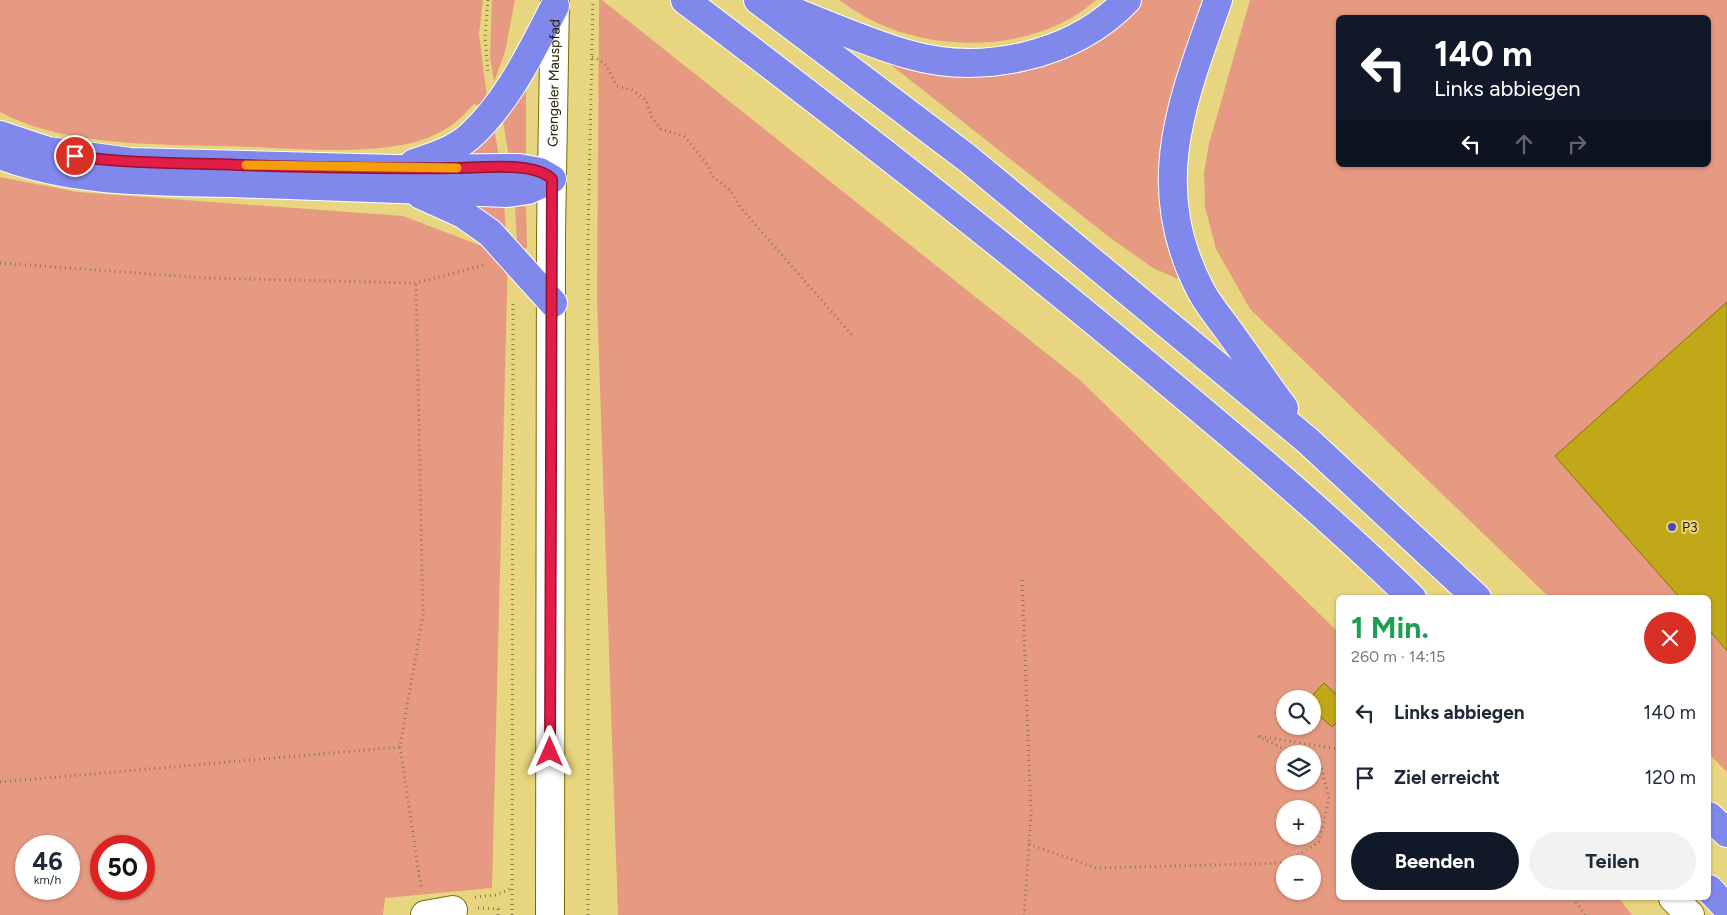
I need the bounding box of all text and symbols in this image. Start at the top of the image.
street label: Grengeler Mauspfad [544,19,563,147]
text: 140 m [1434,33,1532,75]
icon: left [1351,35,1416,100]
text: Links abbiegen [1434,75,1581,102]
icon: left [1457,130,1485,158]
icon: ahead [1510,130,1538,158]
icon: right [1563,130,1591,158]
pin [54,135,96,177]
icon: arrive [61,142,89,170]
place label: P3 [1682,519,1698,536]
marker: P3 [1666,521,1678,533]
text: 1 Min. [1351,609,1429,646]
button: close [1644,612,1696,664]
text: 260 m · 14:15 [1351,647,1445,666]
map controls [1276,690,1321,900]
button: search [1276,690,1321,735]
icon: left [1351,699,1379,727]
text: Links abbiegen [1394,701,1525,724]
text: 140 m [1643,701,1696,724]
position arrow [523,725,575,777]
button: layers [1276,745,1321,790]
icon: arrive [1351,764,1379,792]
text: Ziel erreicht [1394,766,1500,789]
text: 120 m [1644,766,1696,789]
button: + [1276,800,1321,845]
button: Beenden [1351,832,1519,890]
button: Teilen [1529,832,1696,890]
speed limit sign: 50 [90,835,155,900]
text: 46 [32,846,63,876]
button: − [1276,855,1321,900]
text: km/h [34,873,61,887]

